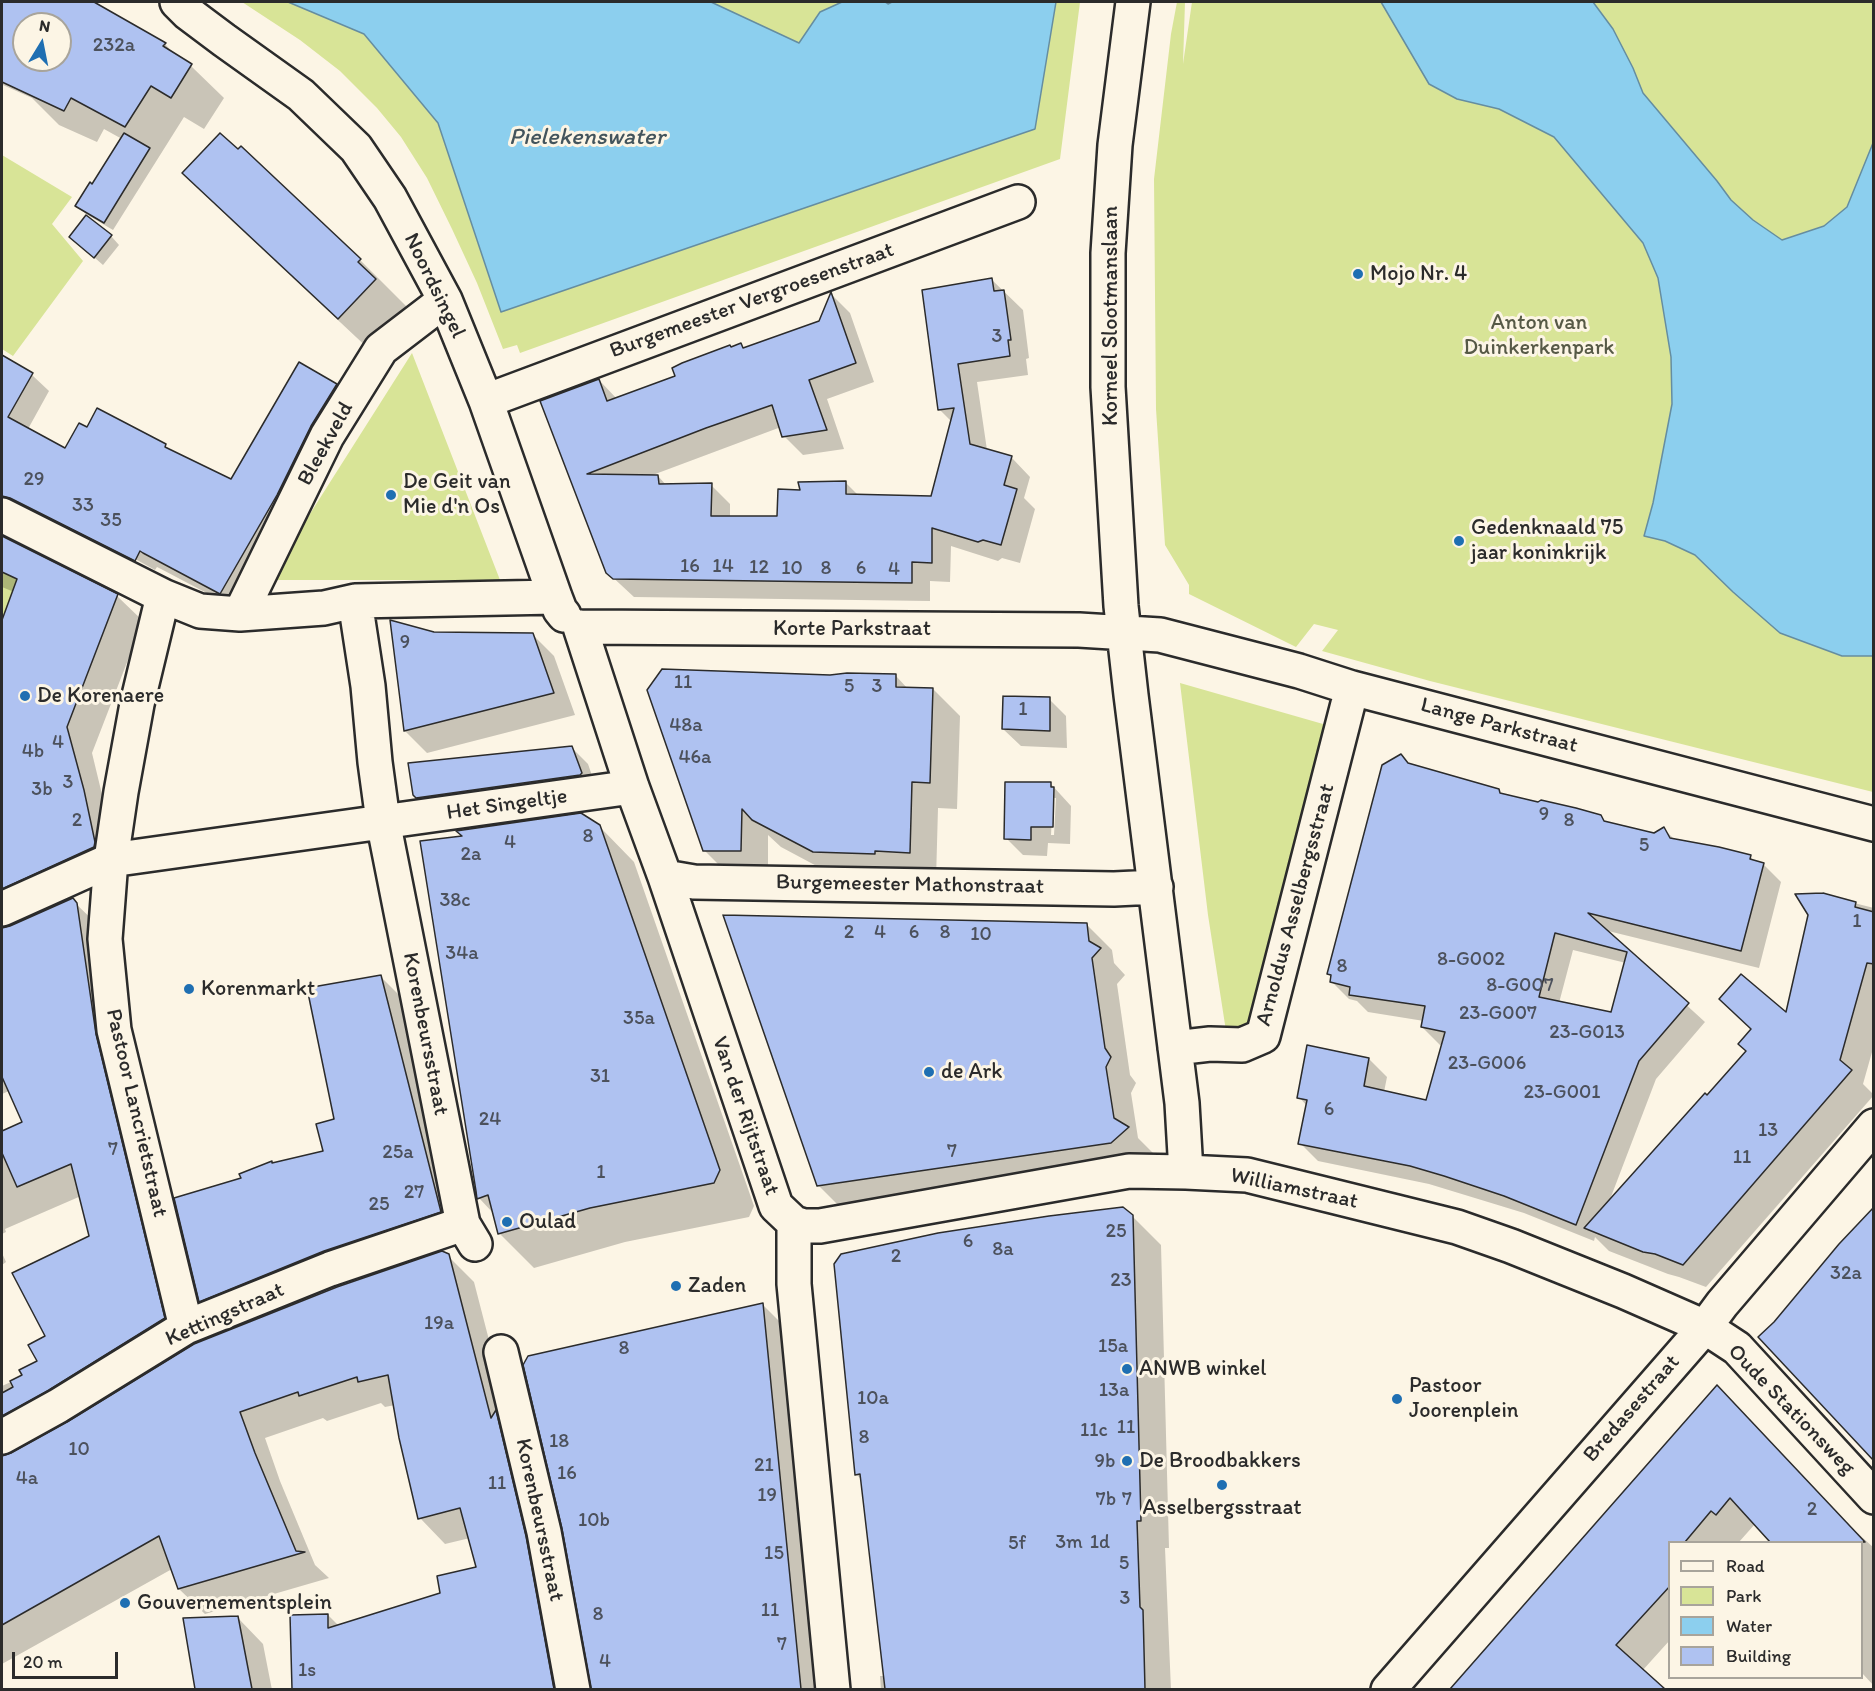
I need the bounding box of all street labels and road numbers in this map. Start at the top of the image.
street label: Korneel Slootmanslaan [1098,206,1124,426]
street label: Noordsingel [397,229,471,343]
street label: Burgemeester Vergroesenstraat [606,237,898,365]
street label: Bleekveld [292,398,360,490]
street label: Korte Parkstraat [773,616,931,642]
street label: Lange Parkstraat [1417,692,1581,760]
street label: Arnoldus Asselbergsstraat [1251,781,1341,1029]
street label: Het Singeltje [445,783,569,827]
street label: Burgemeester Mathonstraat [776,869,1044,901]
street label: Korenbeursstraat [396,950,454,1118]
street label: Pastoor Lancrietstraat [99,1006,173,1220]
street label: Van der Rijtstraat [705,1033,785,1199]
street label: Williamstraat [1228,1163,1360,1215]
street label: Kettingstraat [162,1277,288,1353]
street label: Oude Stationsweg [1722,1339,1860,1481]
street label: Bredasestraat [1578,1350,1686,1468]
street label: Korenbeursstraat [509,1436,569,1604]

